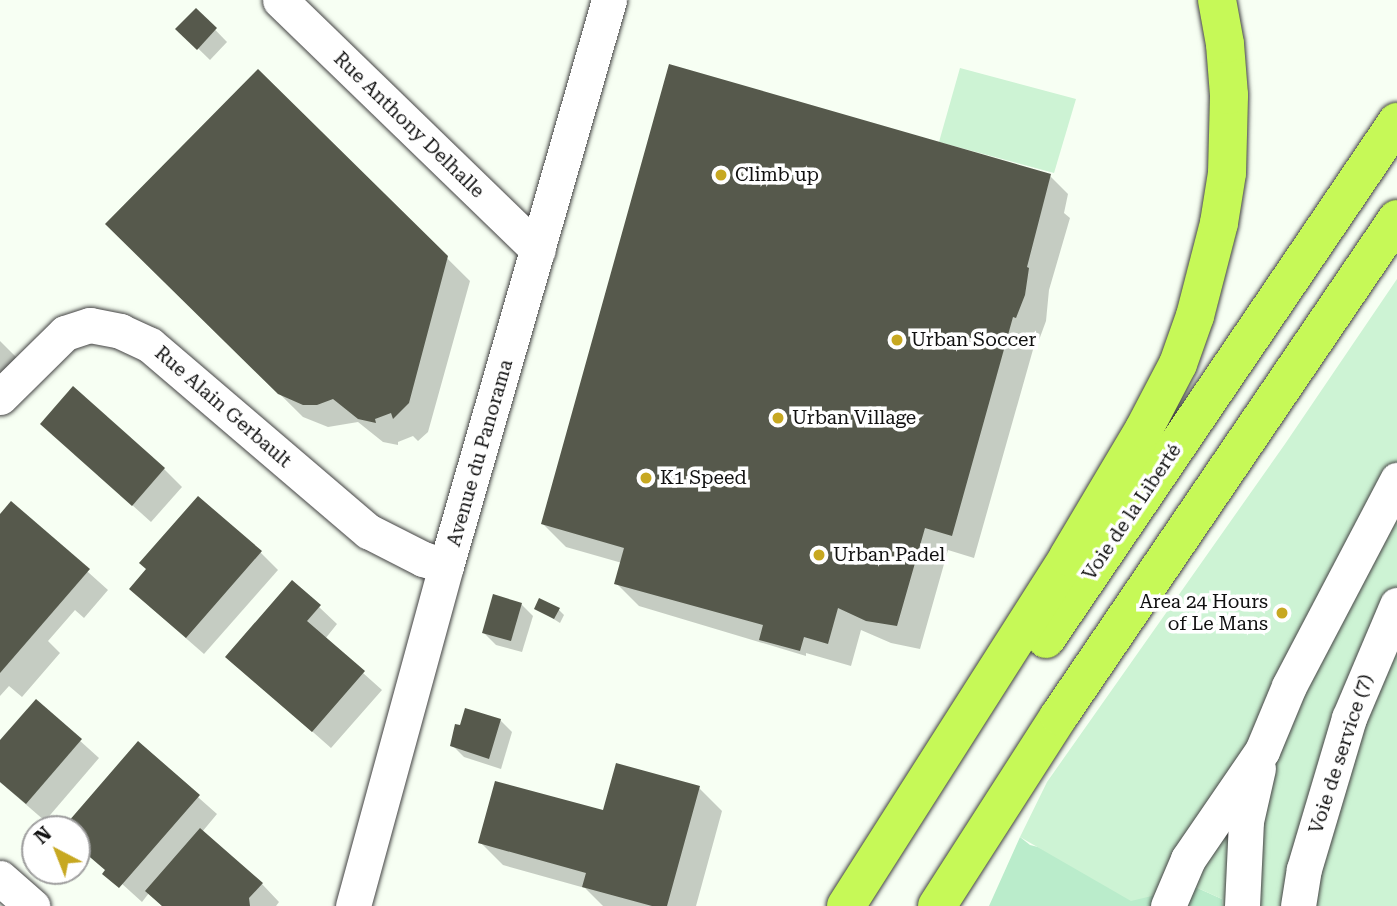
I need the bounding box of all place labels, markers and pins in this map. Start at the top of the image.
place label: Climb up [735,164,819,186]
marker: Climb up [713,167,729,183]
place label: Urban Soccer [911,329,1036,351]
marker: Urban Soccer [889,332,905,348]
place label: Urban Village [792,407,916,429]
marker: Urban Village [770,410,786,426]
place label: K1 Speed [660,467,747,489]
marker: K1 Speed [638,470,654,486]
place label: Urban Padel [833,544,945,566]
marker: Urban Padel [811,547,827,563]
place label: Area 24 Hours of Le Mans [1140,591,1268,635]
marker: Area 24 Hours of Le Mans [1274,605,1290,621]

